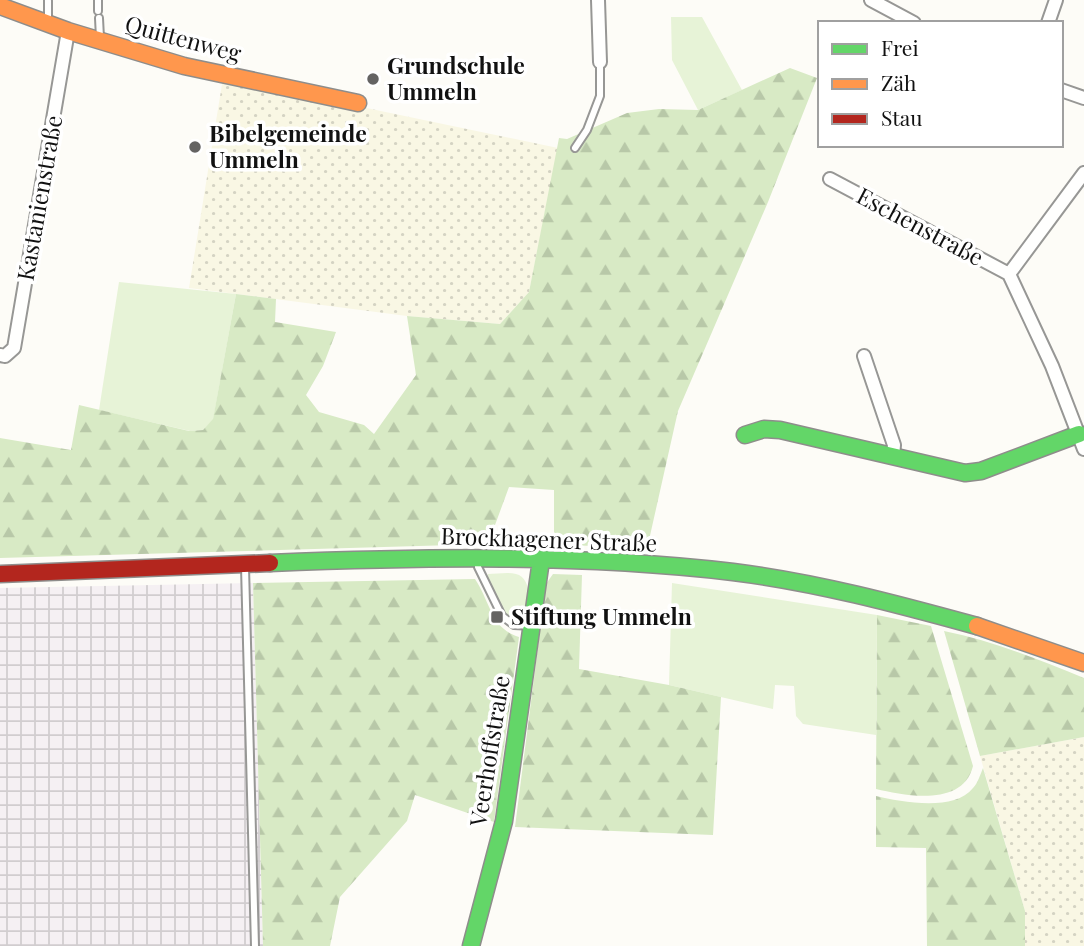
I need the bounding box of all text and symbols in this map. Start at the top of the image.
street label: Quittenweg [122,7,245,68]
legend [818,21,1063,147]
text: Frei [881,33,919,61]
place label: Grundschule Ummeln [387,49,525,106]
text: Zäh [881,68,917,96]
marker: Grundschule Ummeln [365,71,381,87]
text: Stau [881,103,922,131]
street label: Kastanienstraße [9,113,68,283]
place label: Bibelgemeinde Ummeln [209,117,367,174]
marker: Bibelgemeinde Ummeln [187,139,203,155]
street label: Eschenstraße [852,179,990,272]
street label: Brockhagener Straße [440,519,658,558]
place label: Stiftung Ummeln [511,600,692,631]
marker: Stiftung Ummeln [489,609,505,625]
street label: Veerhoffstraße [461,673,516,829]

